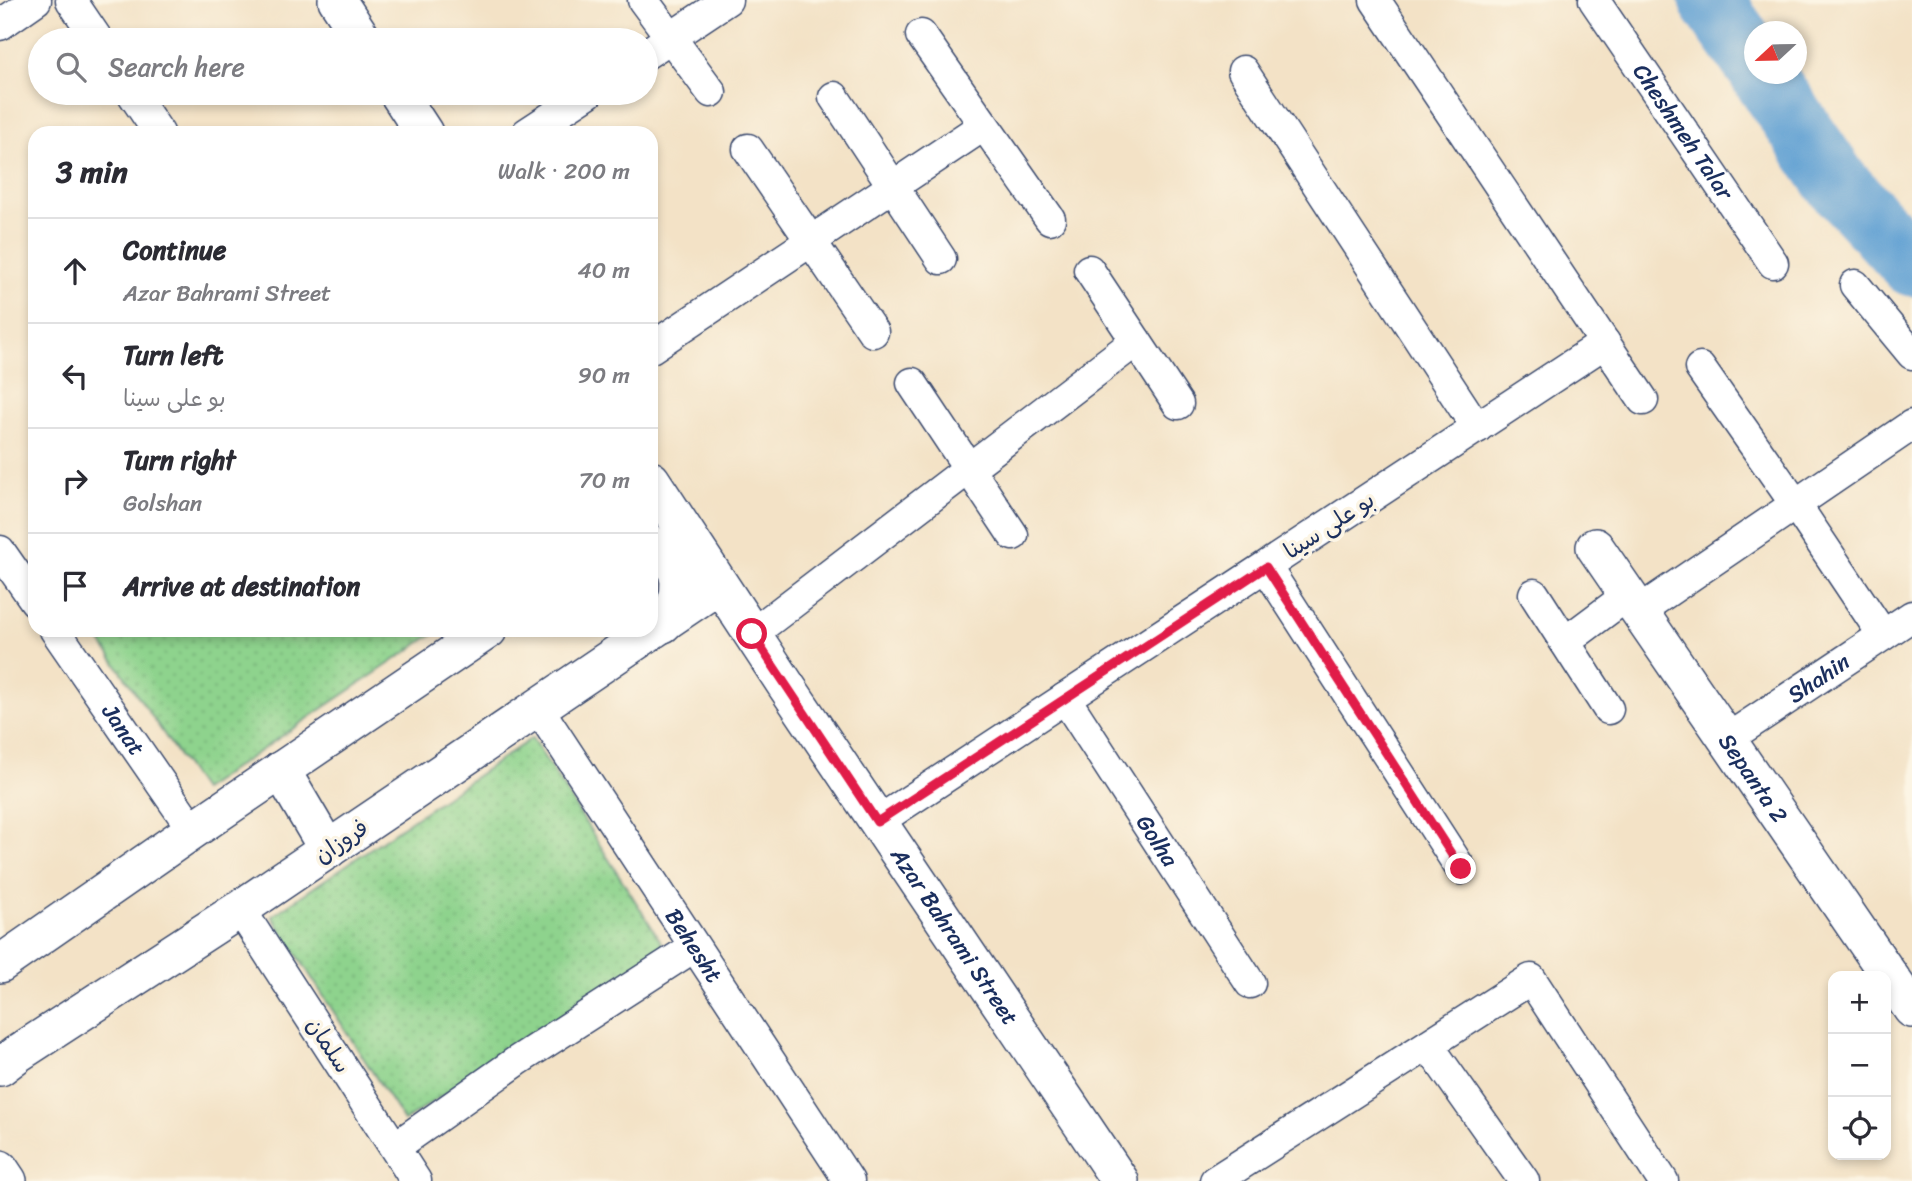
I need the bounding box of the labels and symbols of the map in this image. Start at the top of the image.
north arrow [1744,21,1807,84]
street label: Cheshmeh Talar [1622,55,1745,210]
street label: بو علی سینا [1275,480,1383,571]
route start [736,618,767,649]
street label: Shahin [1779,642,1859,715]
street label: Janat [90,694,156,765]
street label: Sepanta 2 [1707,724,1799,832]
street label: Golha [1125,806,1190,876]
street label: فروزان [305,808,377,875]
street label: Azar Bahrami Street [879,838,1030,1034]
route end [1445,853,1476,884]
street label: Behesht [654,900,734,991]
street label: سلمان [295,1009,362,1082]

